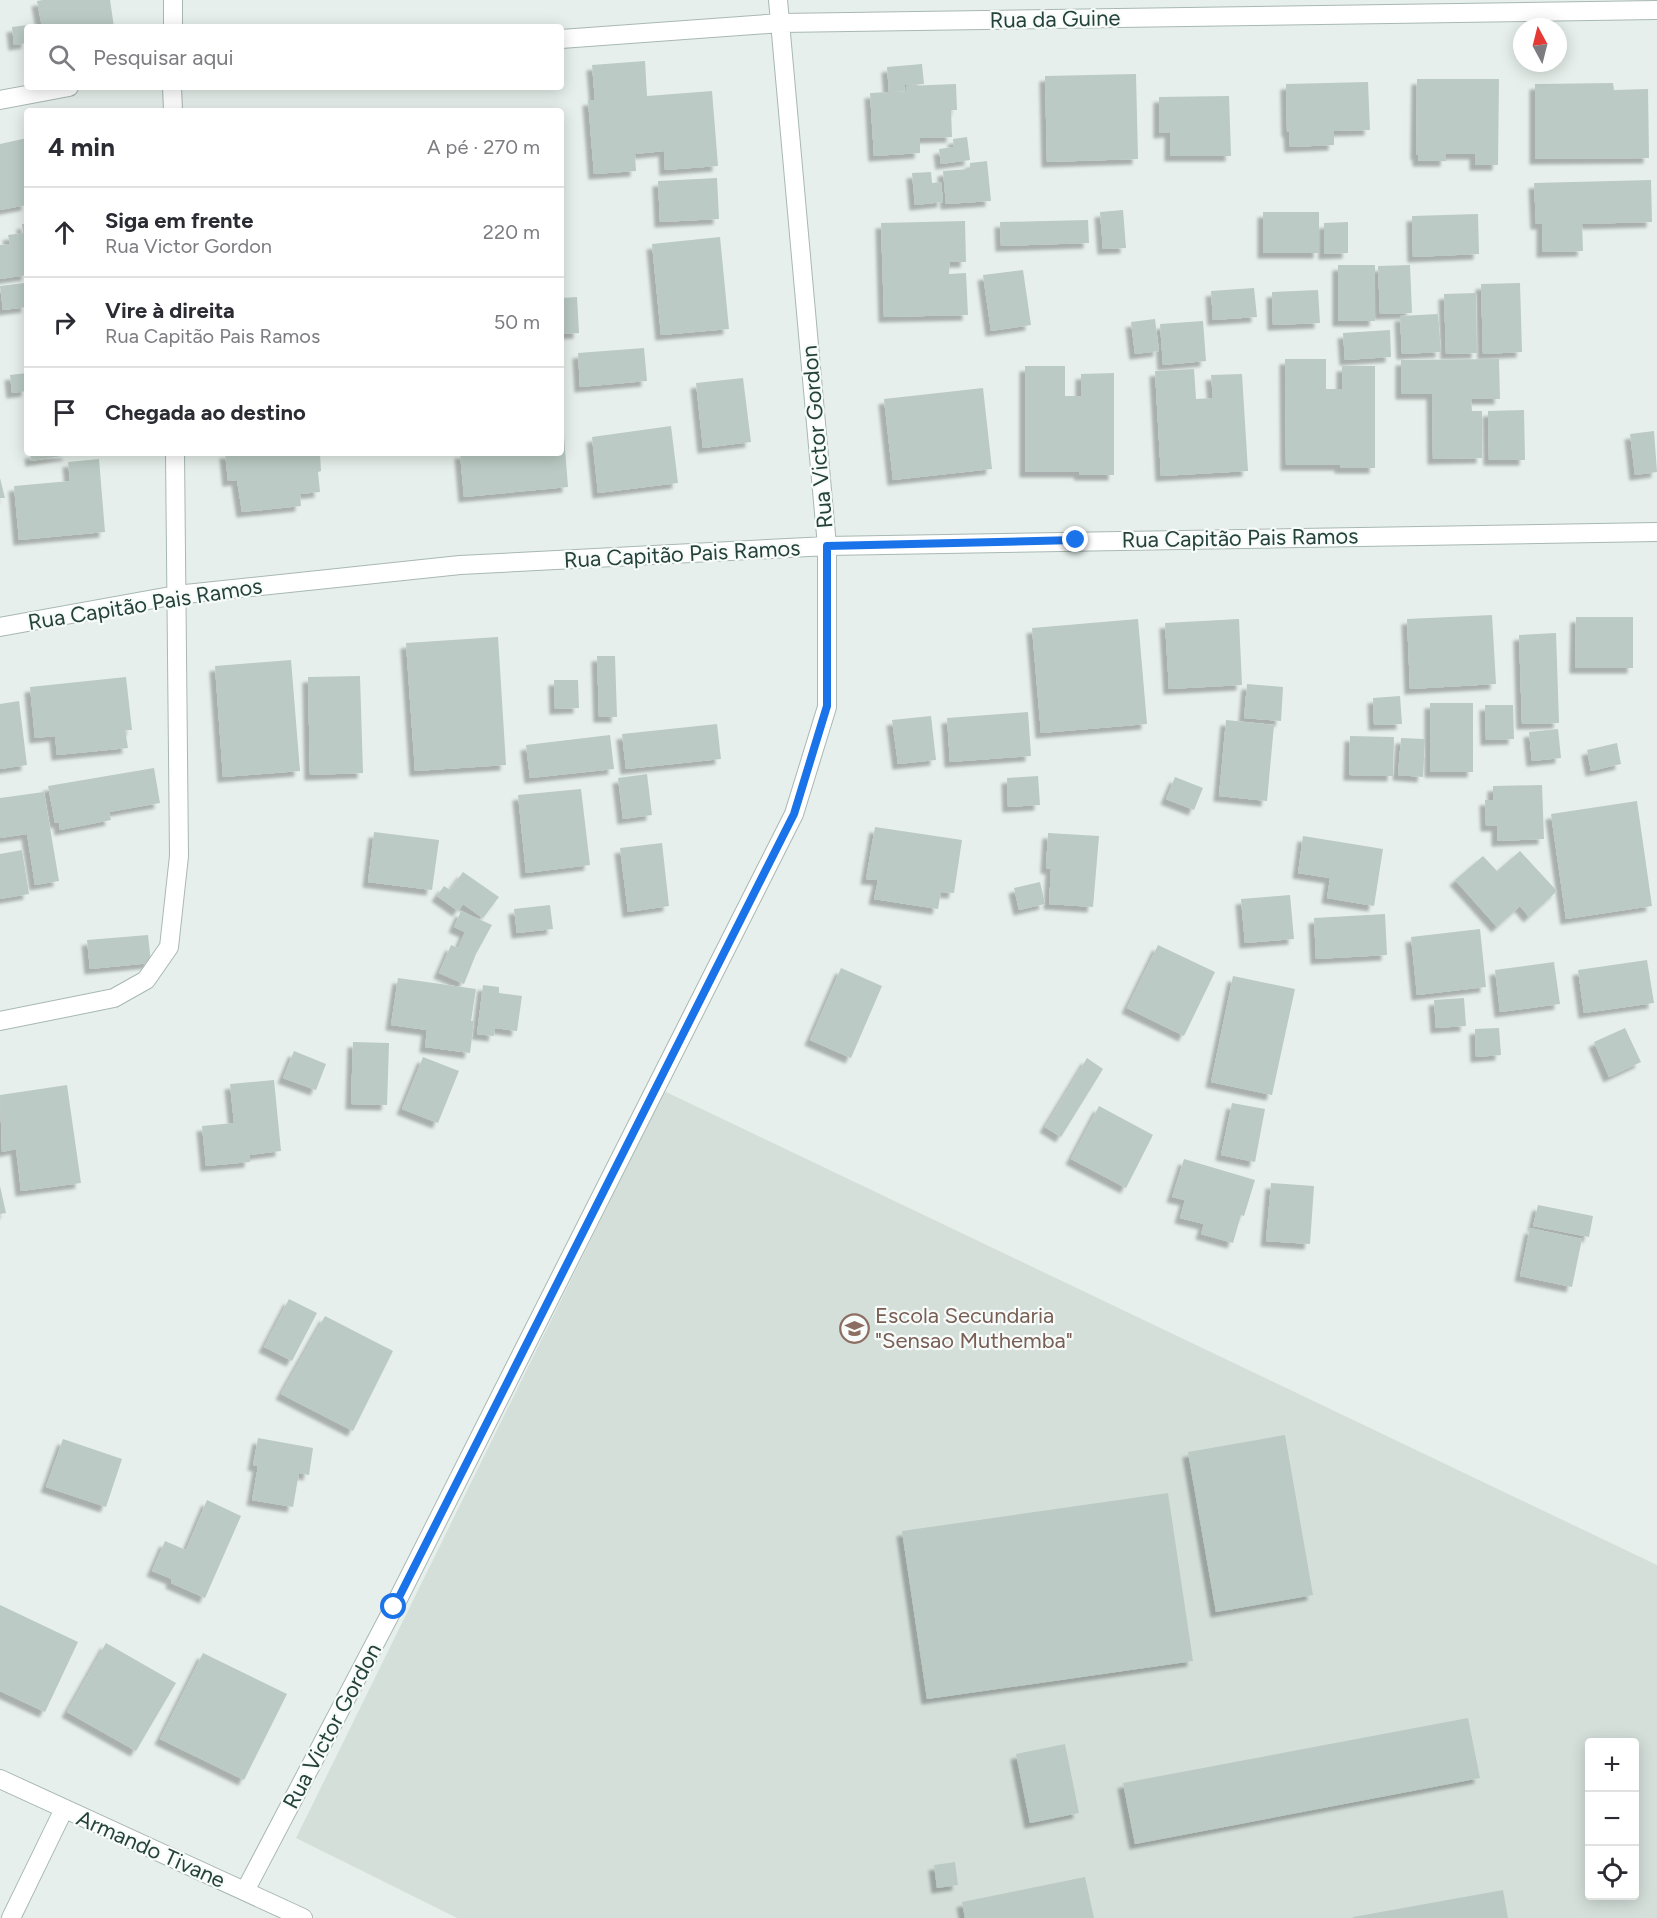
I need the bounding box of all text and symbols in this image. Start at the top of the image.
street label: Rua da Guine [989,4,1121,34]
north arrow [1513,18,1567,72]
search box [24,24,564,90]
icon: search [45,41,78,74]
text: Pesquisar aqui [93,44,234,71]
text: 4 min [48,131,115,163]
text: A pé · 270 m [427,135,540,159]
text: Siga em frente [105,207,253,234]
icon: ahead [48,216,81,249]
text: 220 m [483,220,540,244]
text: Rua Victor Gordon [105,234,272,258]
text: Vire à direita [105,297,235,324]
icon: right [48,306,81,339]
text: 50 m [494,310,540,334]
text: Rua Capitão Pais Ramos [105,324,320,348]
street label: Rua Victor Gordon [796,344,838,530]
icon: arrive [48,396,81,429]
text: Chegada ao destino [105,399,306,426]
street label: Rua Capitão Pais Ramos [1121,522,1359,554]
route end [1062,526,1088,552]
street label: Rua Capitão Pais Ramos [563,534,801,574]
street label: Rua Capitão Pais Ramos [26,572,264,636]
place label: Escola Secundaria "Sensao Muthemba" [875,1302,1073,1354]
school or university icon: Escola Secundaria "Sensao Muthemba" [838,1312,870,1344]
route start [380,1593,406,1619]
street label: Rua Victor Gordon [277,1639,387,1813]
map controls [1585,1738,1639,1900]
button: + [1585,1738,1639,1792]
button: − [1585,1792,1639,1846]
street label: Armando Tivane [73,1804,229,1894]
button: locate [1585,1846,1639,1900]

